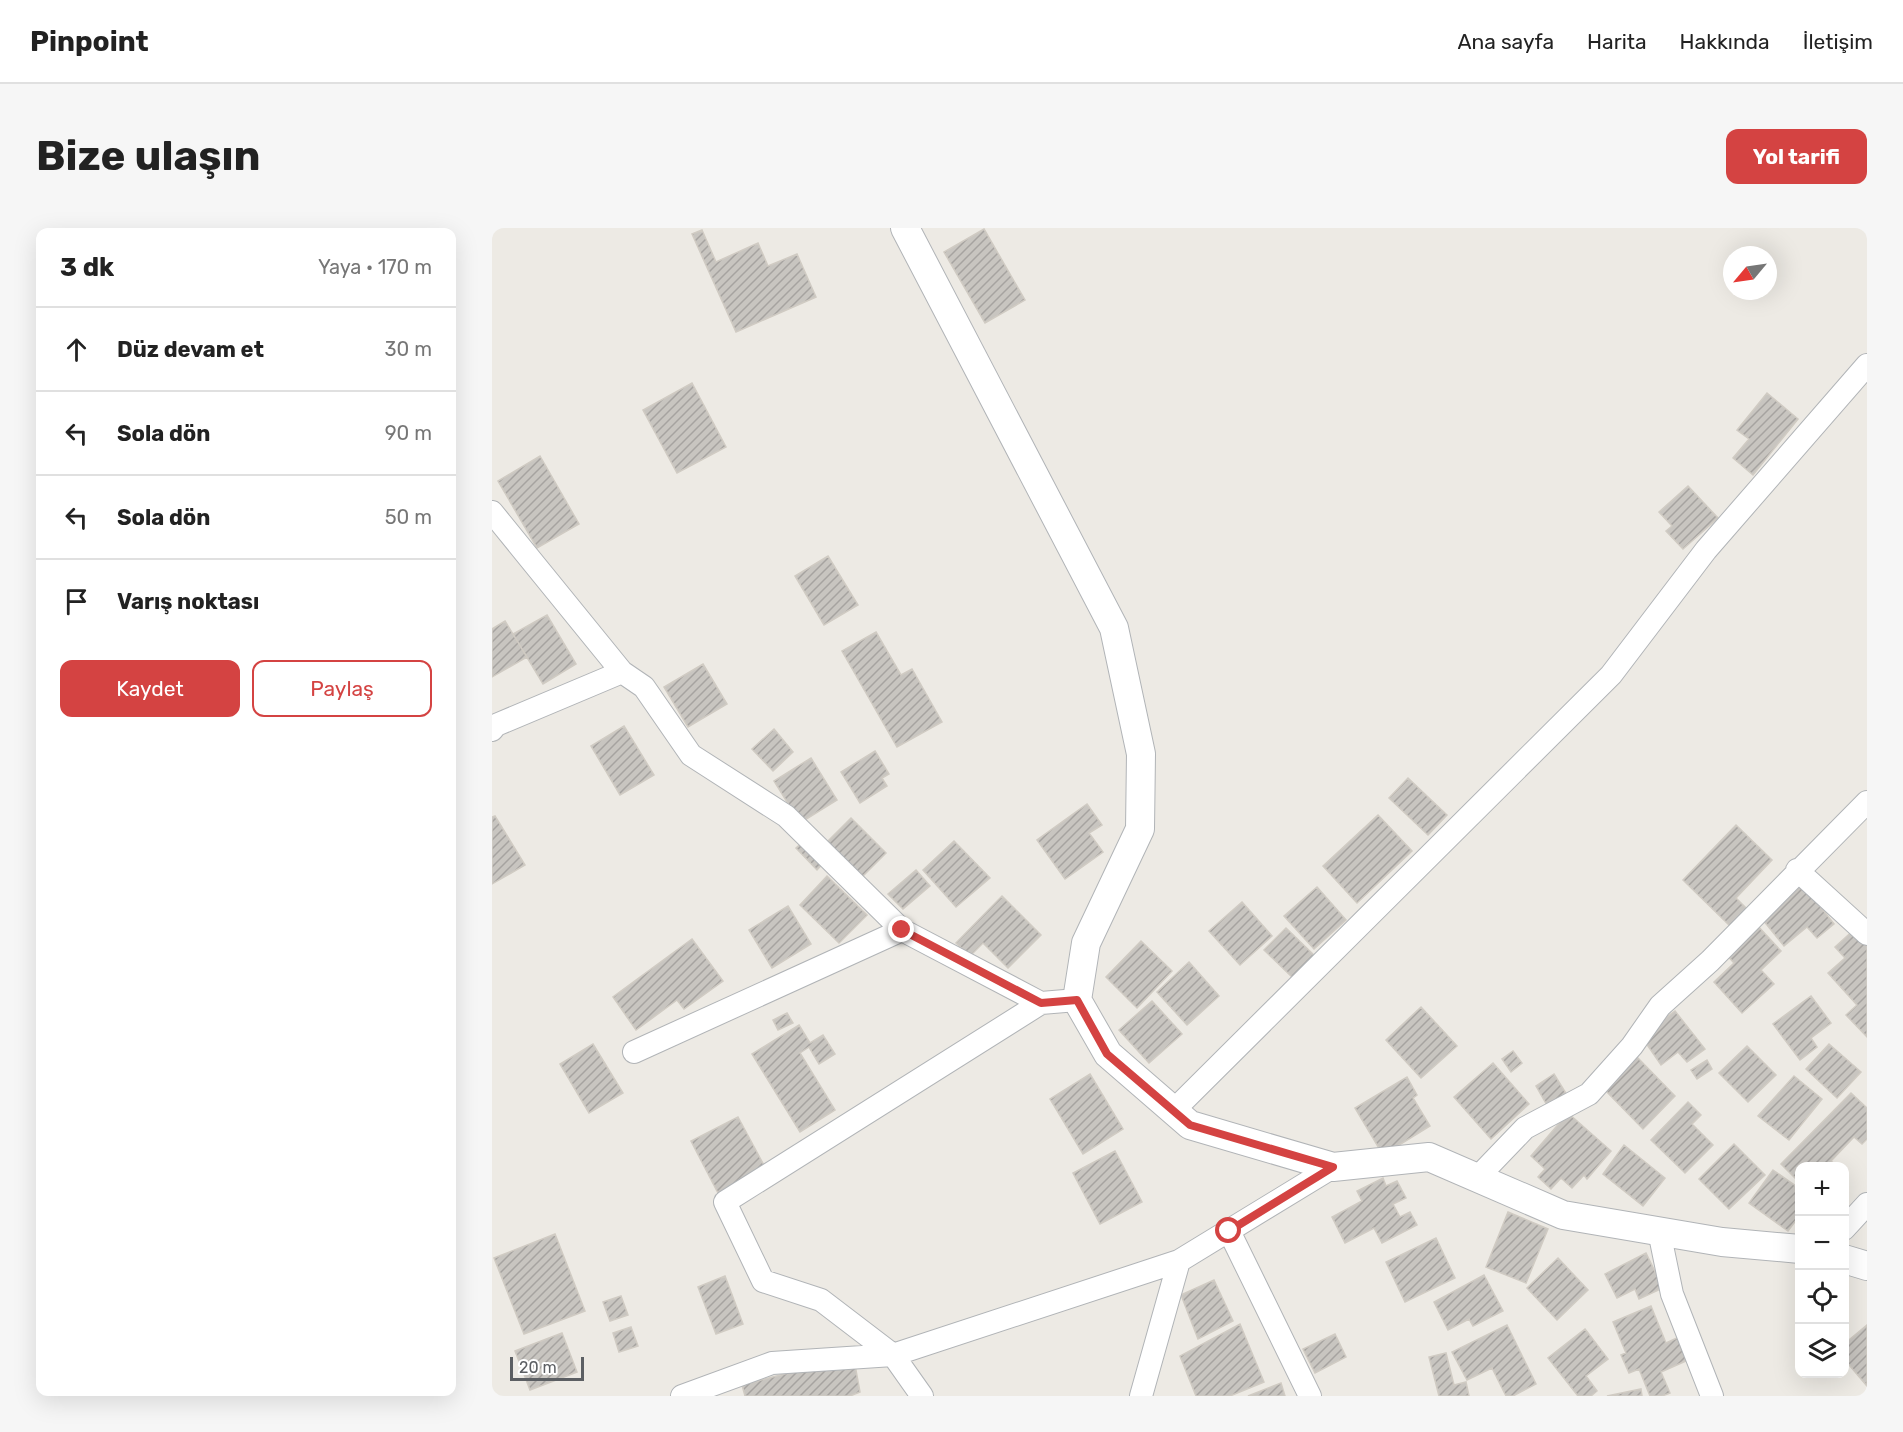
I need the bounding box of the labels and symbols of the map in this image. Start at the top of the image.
north arrow [1723,246,1777,300]
route end [888,916,914,942]
route start [1215,1217,1241,1243]
scale bar [510,1354,584,1382]

